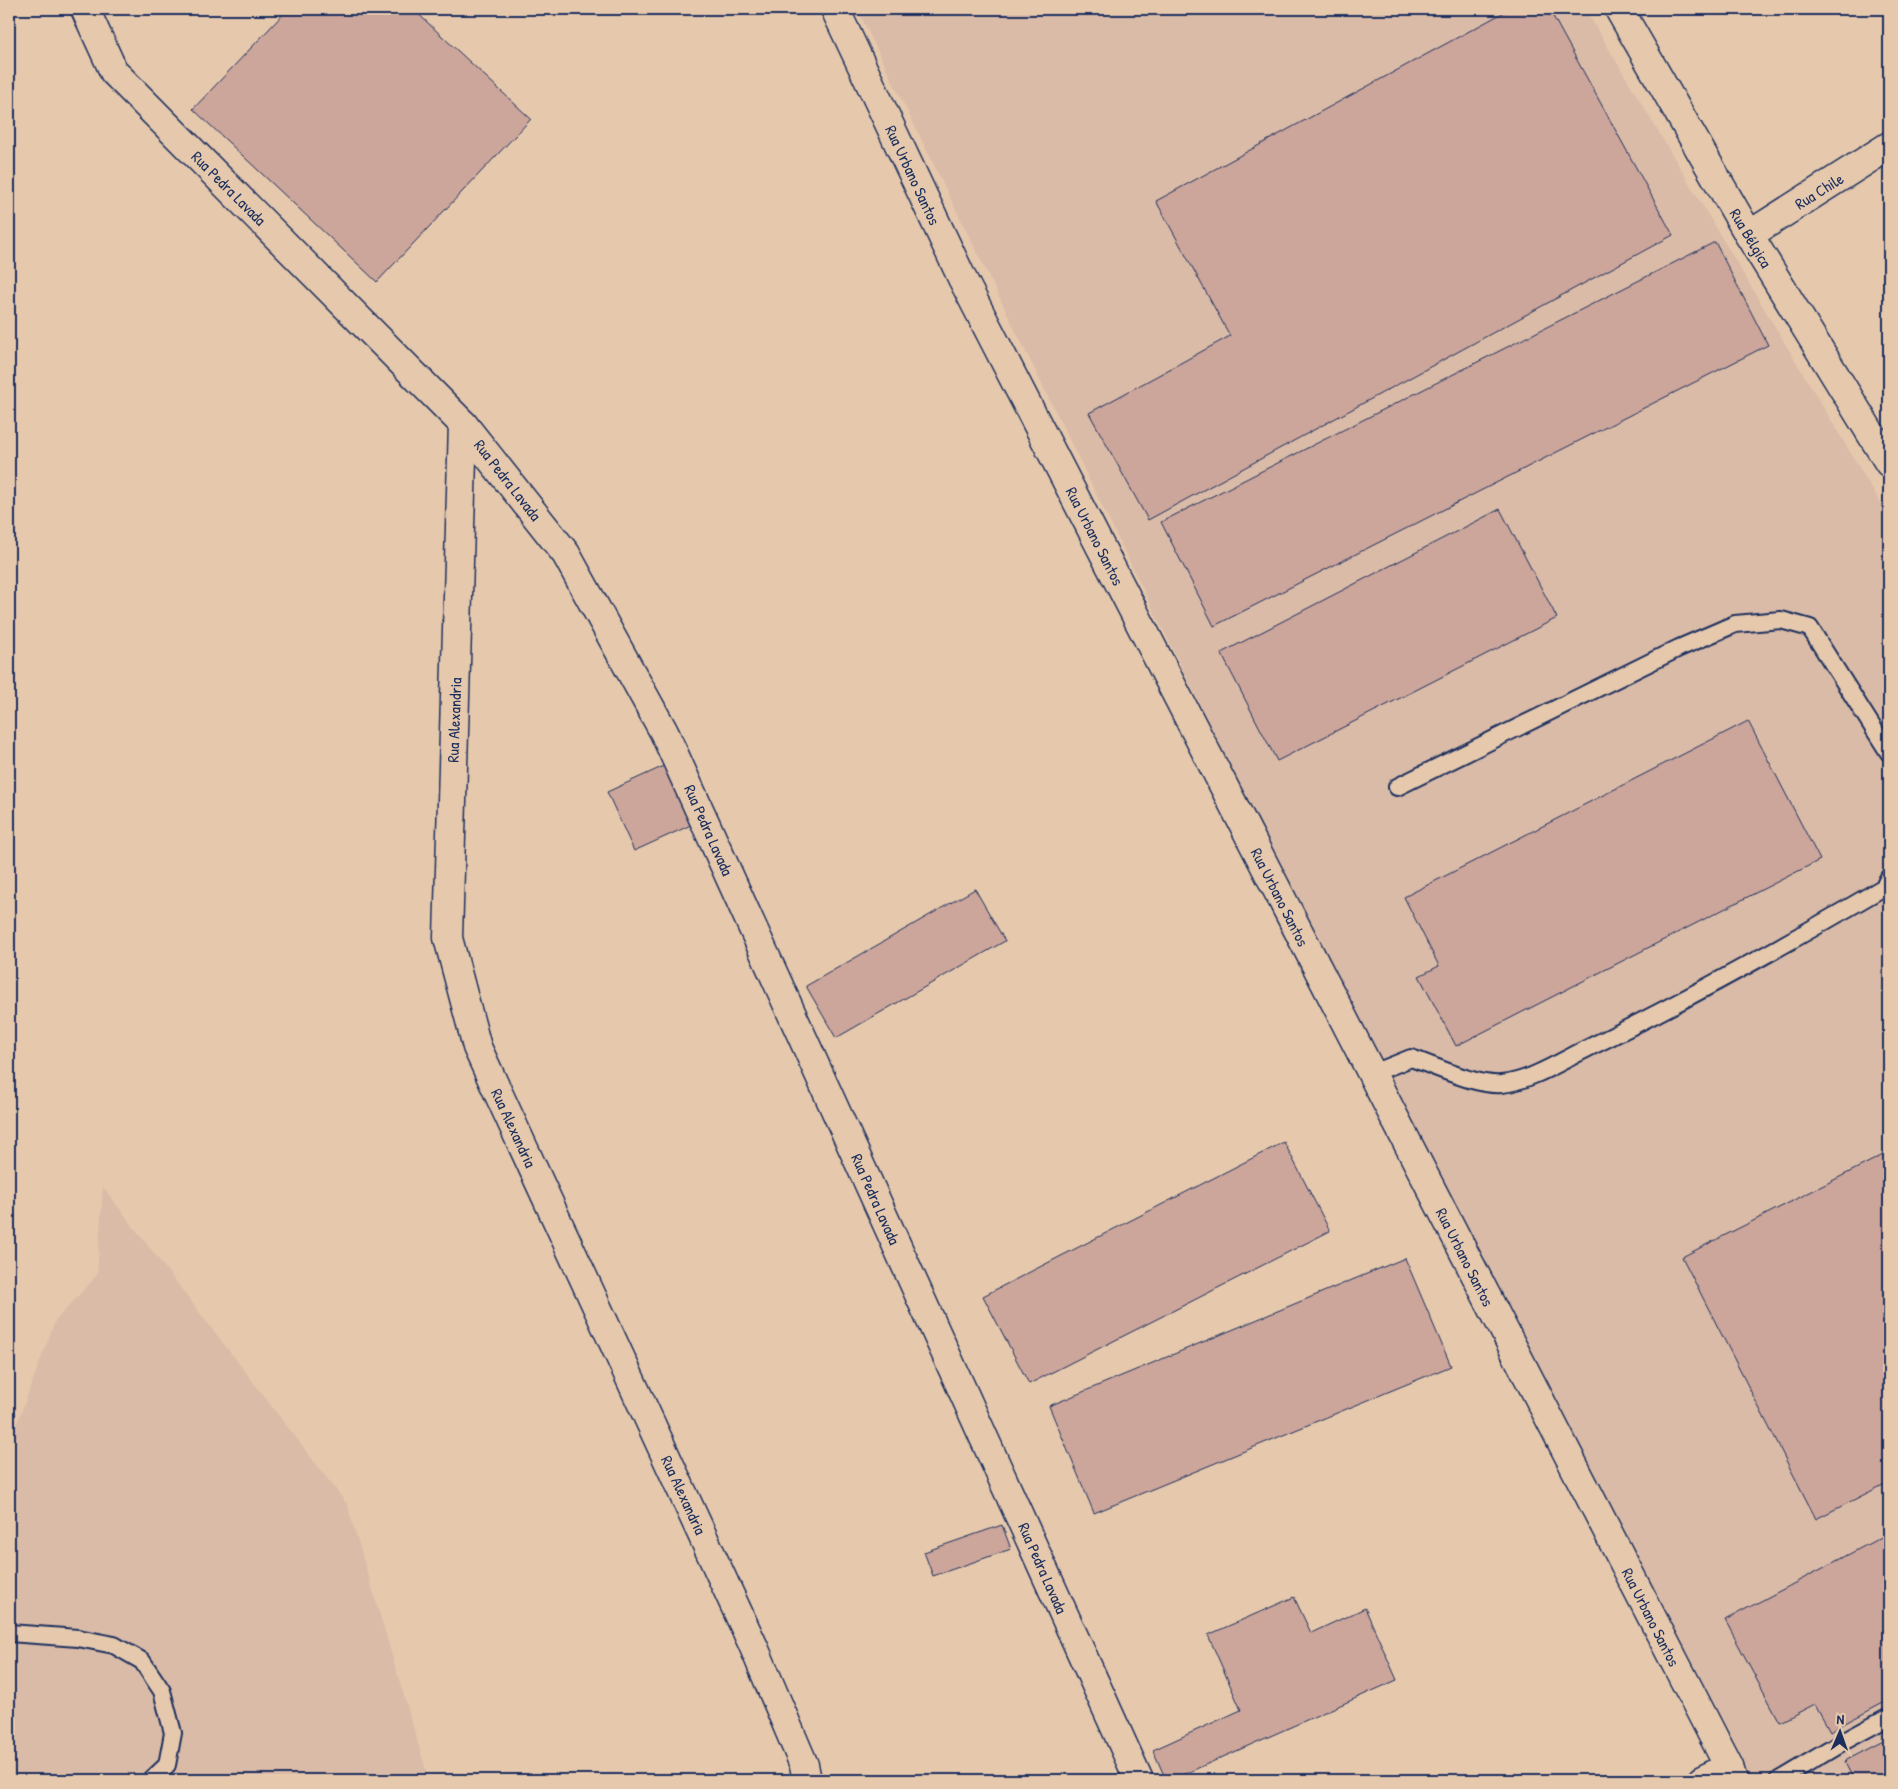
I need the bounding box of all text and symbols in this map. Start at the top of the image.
street label: Rua Urbano Santos [880,122,946,228]
street label: Rua Pedra Lavada [187,146,271,230]
street label: Rua Chile [1791,167,1848,214]
street label: Rua Bélgica [1725,204,1777,272]
street label: Rua Pedra Lavada [469,435,547,525]
street label: Rua Urbano Santos [1061,483,1129,589]
street label: Rua Alexandria [442,677,466,763]
street label: Rua Pedra Lavada [679,781,739,879]
street label: Rua Urbano Santos [1246,844,1314,950]
street label: Rua Alexandria [486,1085,542,1171]
street label: Rua Pedra Lavada [846,1150,906,1248]
street label: Rua Urbano Santos [1431,1204,1499,1310]
street label: Rua Alexandria [656,1452,712,1538]
street label: Rua Pedra Lavada [1013,1519,1073,1617]
street label: Rua Urbano Santos [1617,1564,1685,1670]
north arrow [1816,1706,1866,1756]
text: N [1836,1709,1845,1728]

